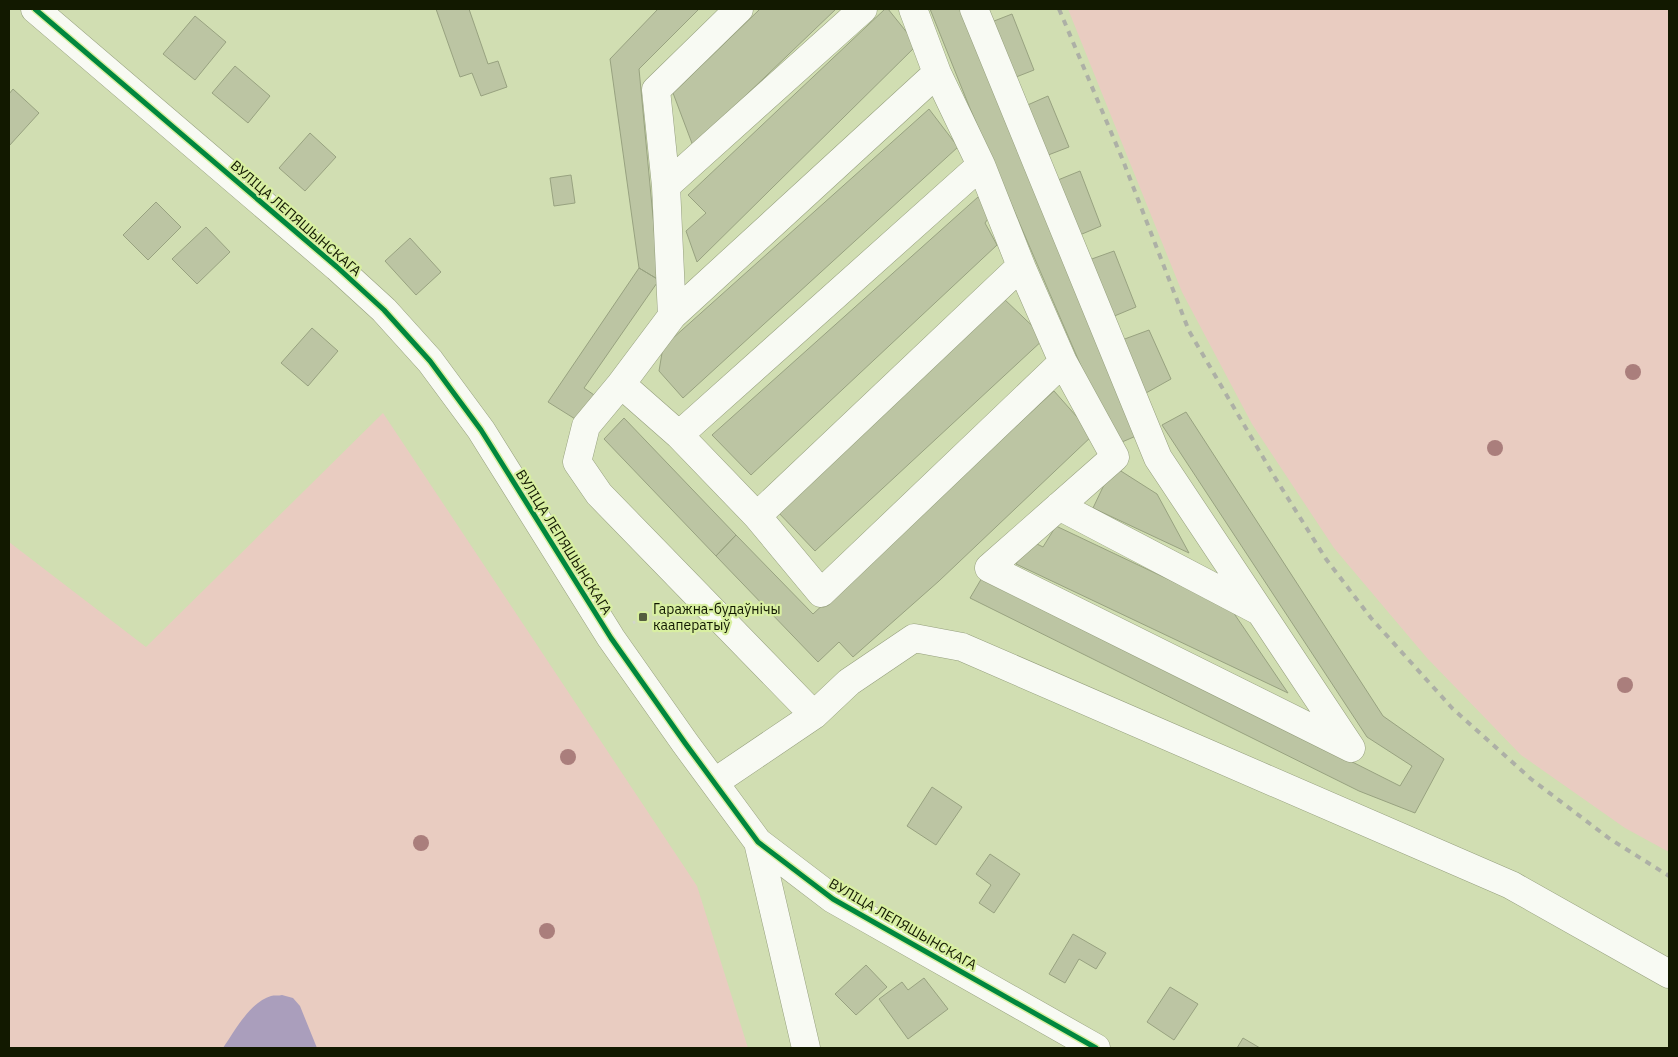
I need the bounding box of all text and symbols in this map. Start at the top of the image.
street label: ВУЛІЦА ЛЕПЯШЫНСКАГА [227,156,365,280]
street label: ВУЛІЦА ЛЕПЯШЫНСКАГА [512,466,616,618]
place label: Гаражна-будаўнічы кааператыў [653,600,781,634]
marker: Гаражна-будаўнічы кааператыў [637,611,649,623]
street label: ВУЛІЦА ЛЕПЯШЫНСКАГА [826,874,980,974]

